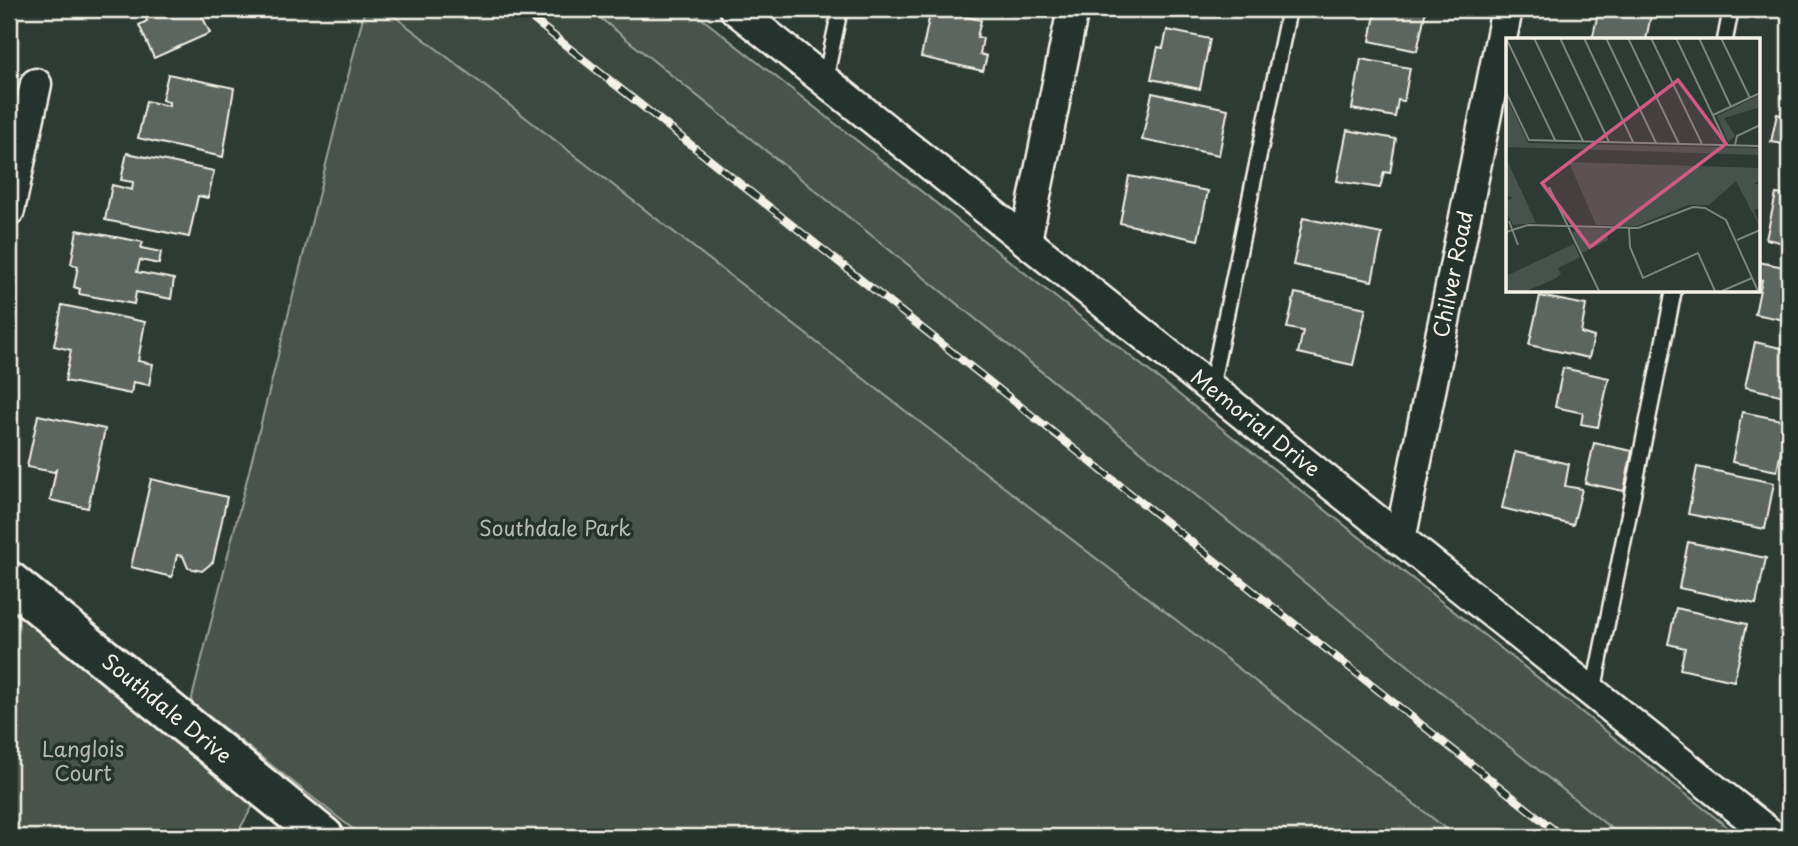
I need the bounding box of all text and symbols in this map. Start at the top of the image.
inset map [1506,38,1759,292]
street label: Chilver Road [1423,208,1480,340]
street label: Memorial Drive [1185,360,1328,484]
park label: Southdale Park [479,511,631,543]
street label: Southdale Drive [96,645,240,770]
park label: Langlois Court [42,732,124,788]

